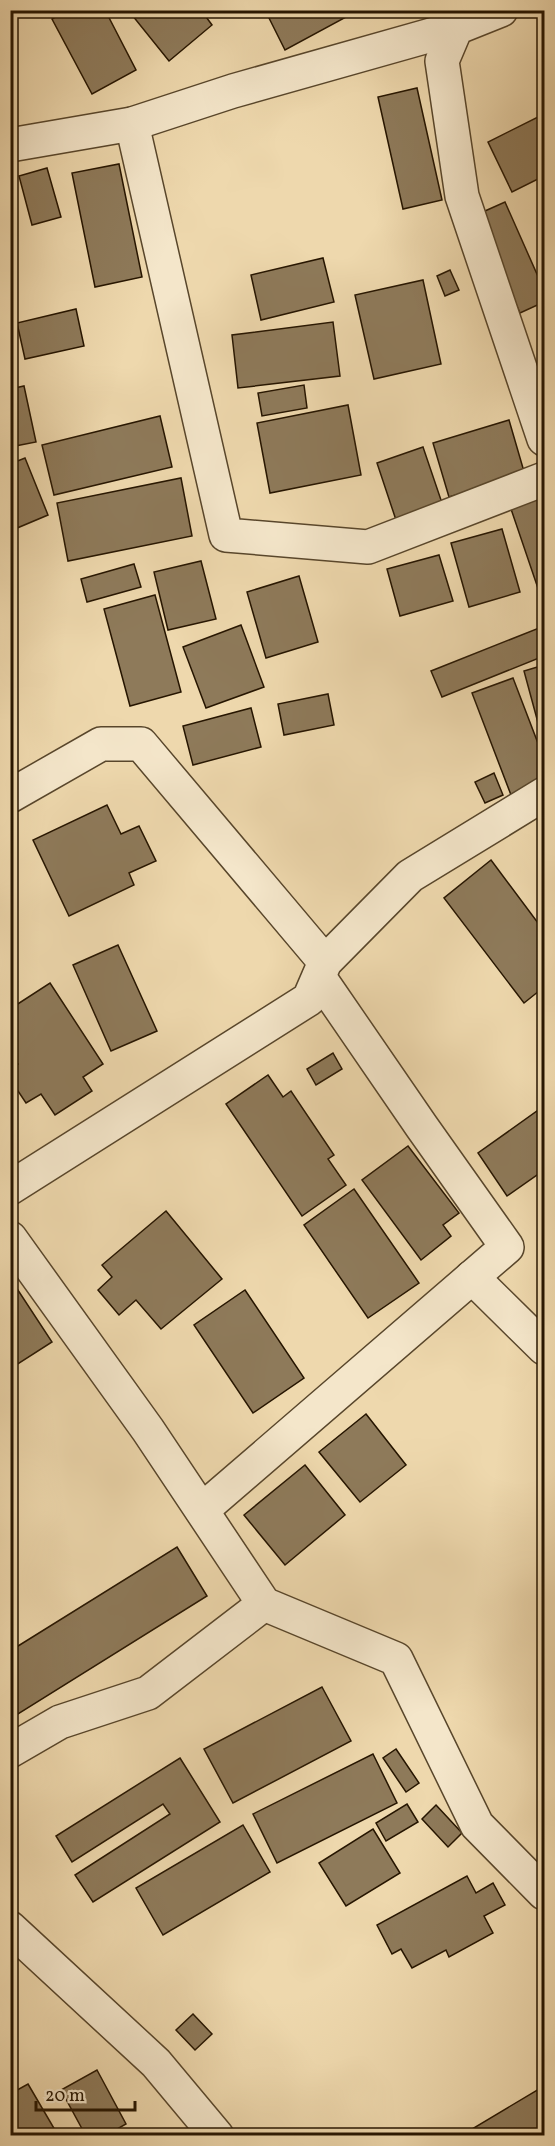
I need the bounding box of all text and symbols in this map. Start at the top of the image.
scale bar [36,2074,135,2112]
text: 20 m [45,2084,85,2109]

